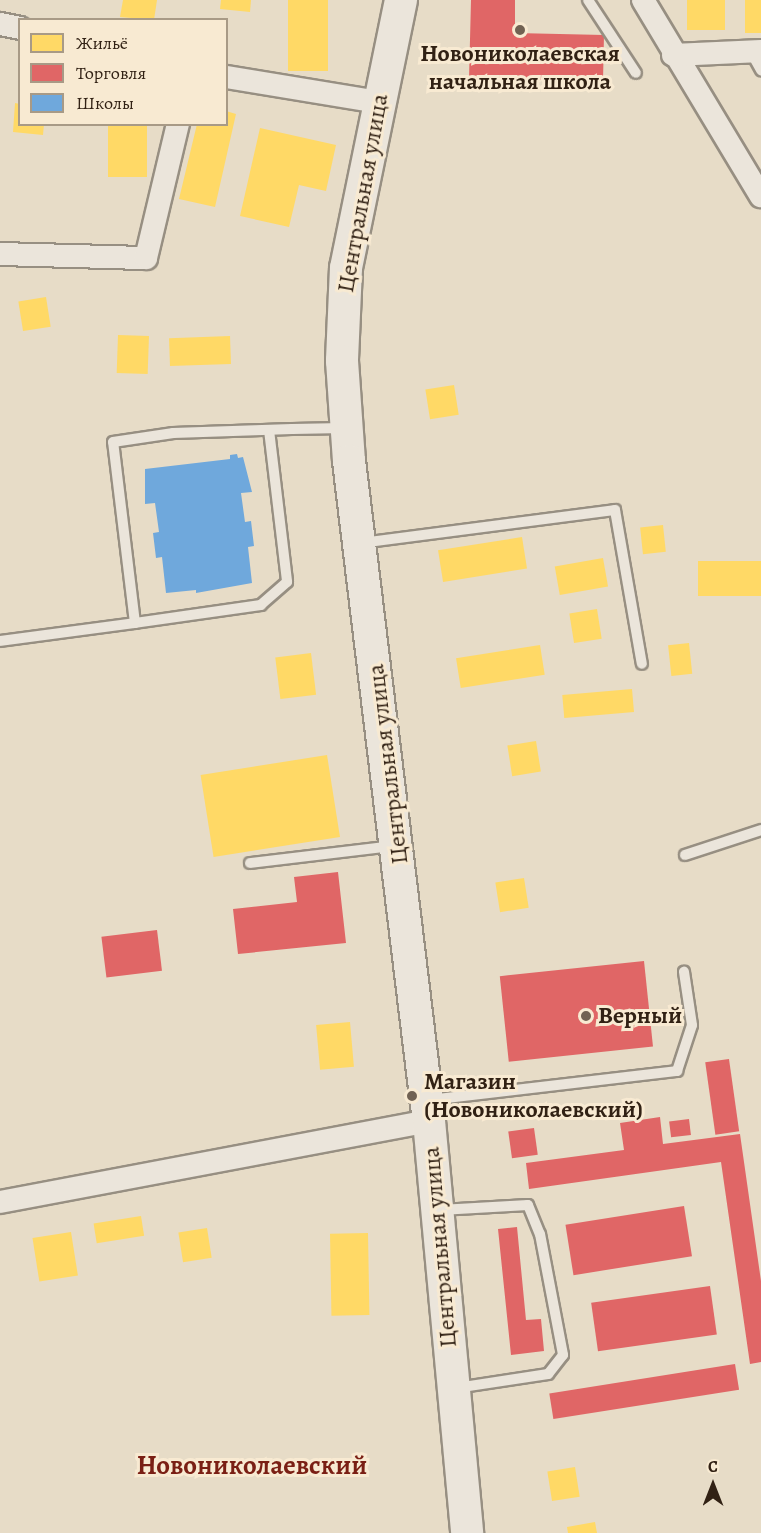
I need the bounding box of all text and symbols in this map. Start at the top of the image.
legend [18,18,228,126]
marker: Новониколаевская начальная школа [513,23,527,37]
text: Жильё [76,31,128,55]
place label: Новониколаевская начальная школа [420,40,620,96]
text: Торговля [76,61,146,85]
text: Школы [76,91,134,115]
street label: Центральная улица [331,91,395,295]
street label: Центральная улица [361,662,415,866]
place label: Верный [598,1002,682,1030]
marker: Верный [579,1009,593,1023]
place label: Магазин (Новониколаевский) [424,1068,643,1124]
marker: Магазин (Новониколаевский) [405,1089,419,1103]
street label: Центральная улица [417,1145,463,1349]
district label: Новониколаевский [137,1450,367,1482]
north arrow [683,1455,743,1515]
text: С [708,1456,718,1478]

